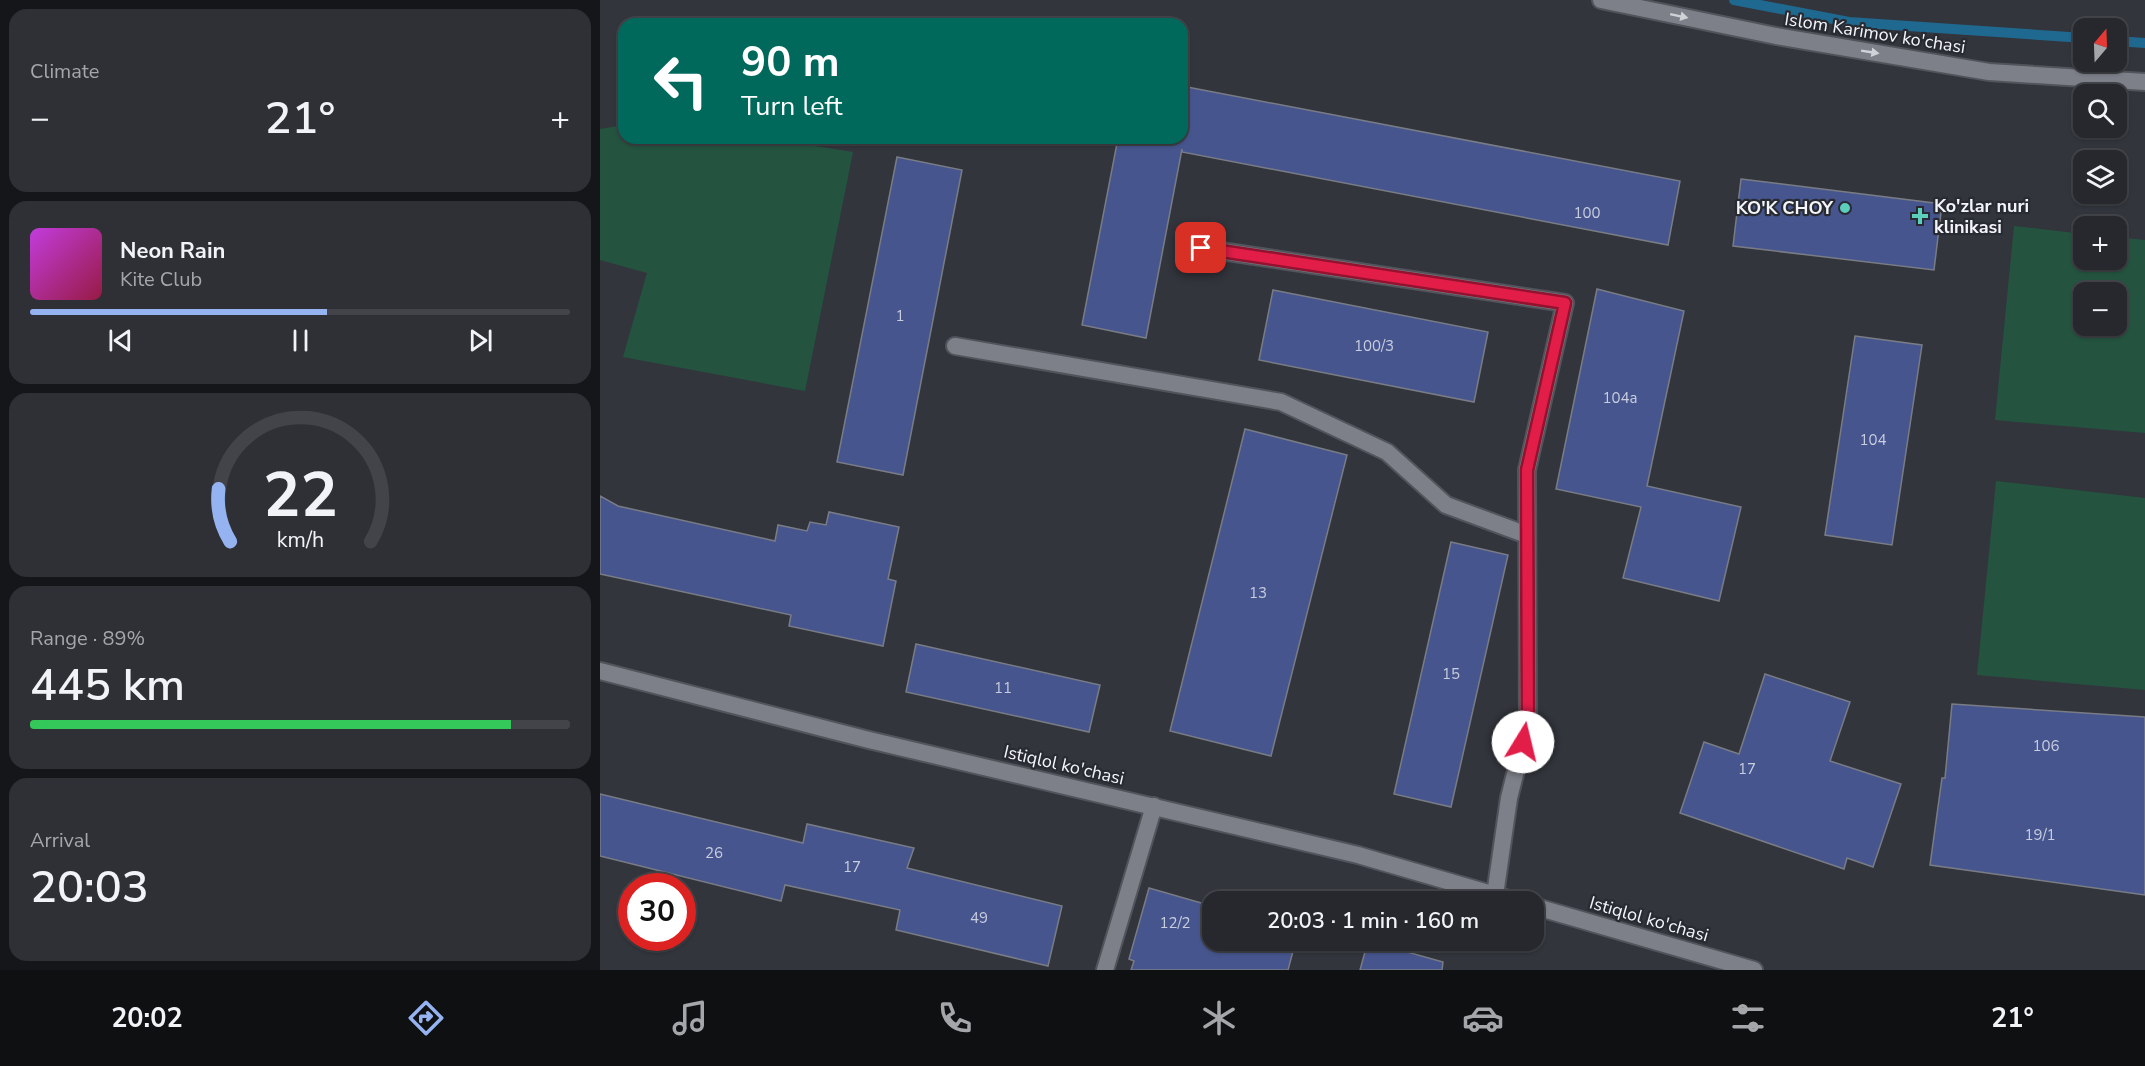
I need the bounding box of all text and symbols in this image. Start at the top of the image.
street label: Islom Karimov ko'chasi [1783,7,1967,59]
one-way arrow [1669,12,1688,21]
north arrow [2073,18,2127,72]
map controls [2073,18,2127,336]
text: 90 m [741,34,840,91]
icon: left [642,42,720,120]
one-way arrow [1861,48,1880,57]
text: Climate [30,58,99,85]
button: search [2073,84,2127,138]
text: 21° [265,88,335,149]
text: Turn left [741,88,842,125]
text: − [30,96,50,141]
text: + [550,96,570,141]
button: layers [2073,150,2127,204]
place label: Ko'zlar nuri klinikasi [1934,194,2029,239]
place label: KO'K CHOY [1736,196,1834,220]
marker: KO'K CHOY [1838,201,1852,215]
house number: 100 [1573,203,1601,223]
marker: Ko'zlar nuri klinikasi [1911,207,1929,225]
button: + [2073,216,2127,270]
pin [1175,222,1226,273]
icon: arrive [1184,231,1217,264]
text: Neon Rain [120,236,225,266]
text: Kite Club [120,266,202,293]
button: − [2073,282,2127,336]
house number: 1 [895,306,905,326]
icon: previous [104,324,137,357]
icon: pause [284,324,317,357]
icon: next [464,324,497,357]
house number: 100/3 [1354,336,1394,356]
house number: 104a [1603,388,1637,408]
house number: 104 [1859,430,1887,450]
text: 22 [263,453,337,538]
text: km/h [276,525,324,555]
house number: 13 [1249,583,1267,603]
text: Range · 89% [30,625,145,652]
text: 445 km [30,655,185,716]
house number: 15 [1442,664,1460,684]
house number: 11 [994,678,1012,698]
position arrow [1491,710,1555,774]
house number: 106 [2032,736,2060,756]
street label: Istiqlol ko'chasi [1001,739,1127,791]
house number: 17 [1738,759,1756,779]
house number: 19/1 [2024,825,2056,845]
text: Arrival [30,827,90,854]
house number: 26 [705,843,723,863]
text: 20:03 [30,857,149,918]
house number: 17 [843,857,861,877]
speed limit sign: 30 [618,873,696,951]
street label: Istiqlol ko'chasi [1587,891,1711,947]
text: 20:03 · 1 min · 160 m [1267,906,1479,936]
house number: 49 [970,908,988,928]
house number: 12/2 [1159,913,1191,933]
icon: directions [405,997,447,1039]
icon: music [669,997,711,1039]
icon: phone [934,997,976,1039]
icon: climate [1198,997,1240,1039]
icon: car [1462,997,1504,1039]
icon: filters [1727,997,1769,1039]
text: 20:02 [111,1000,183,1037]
text: 21° [1991,1000,2034,1037]

